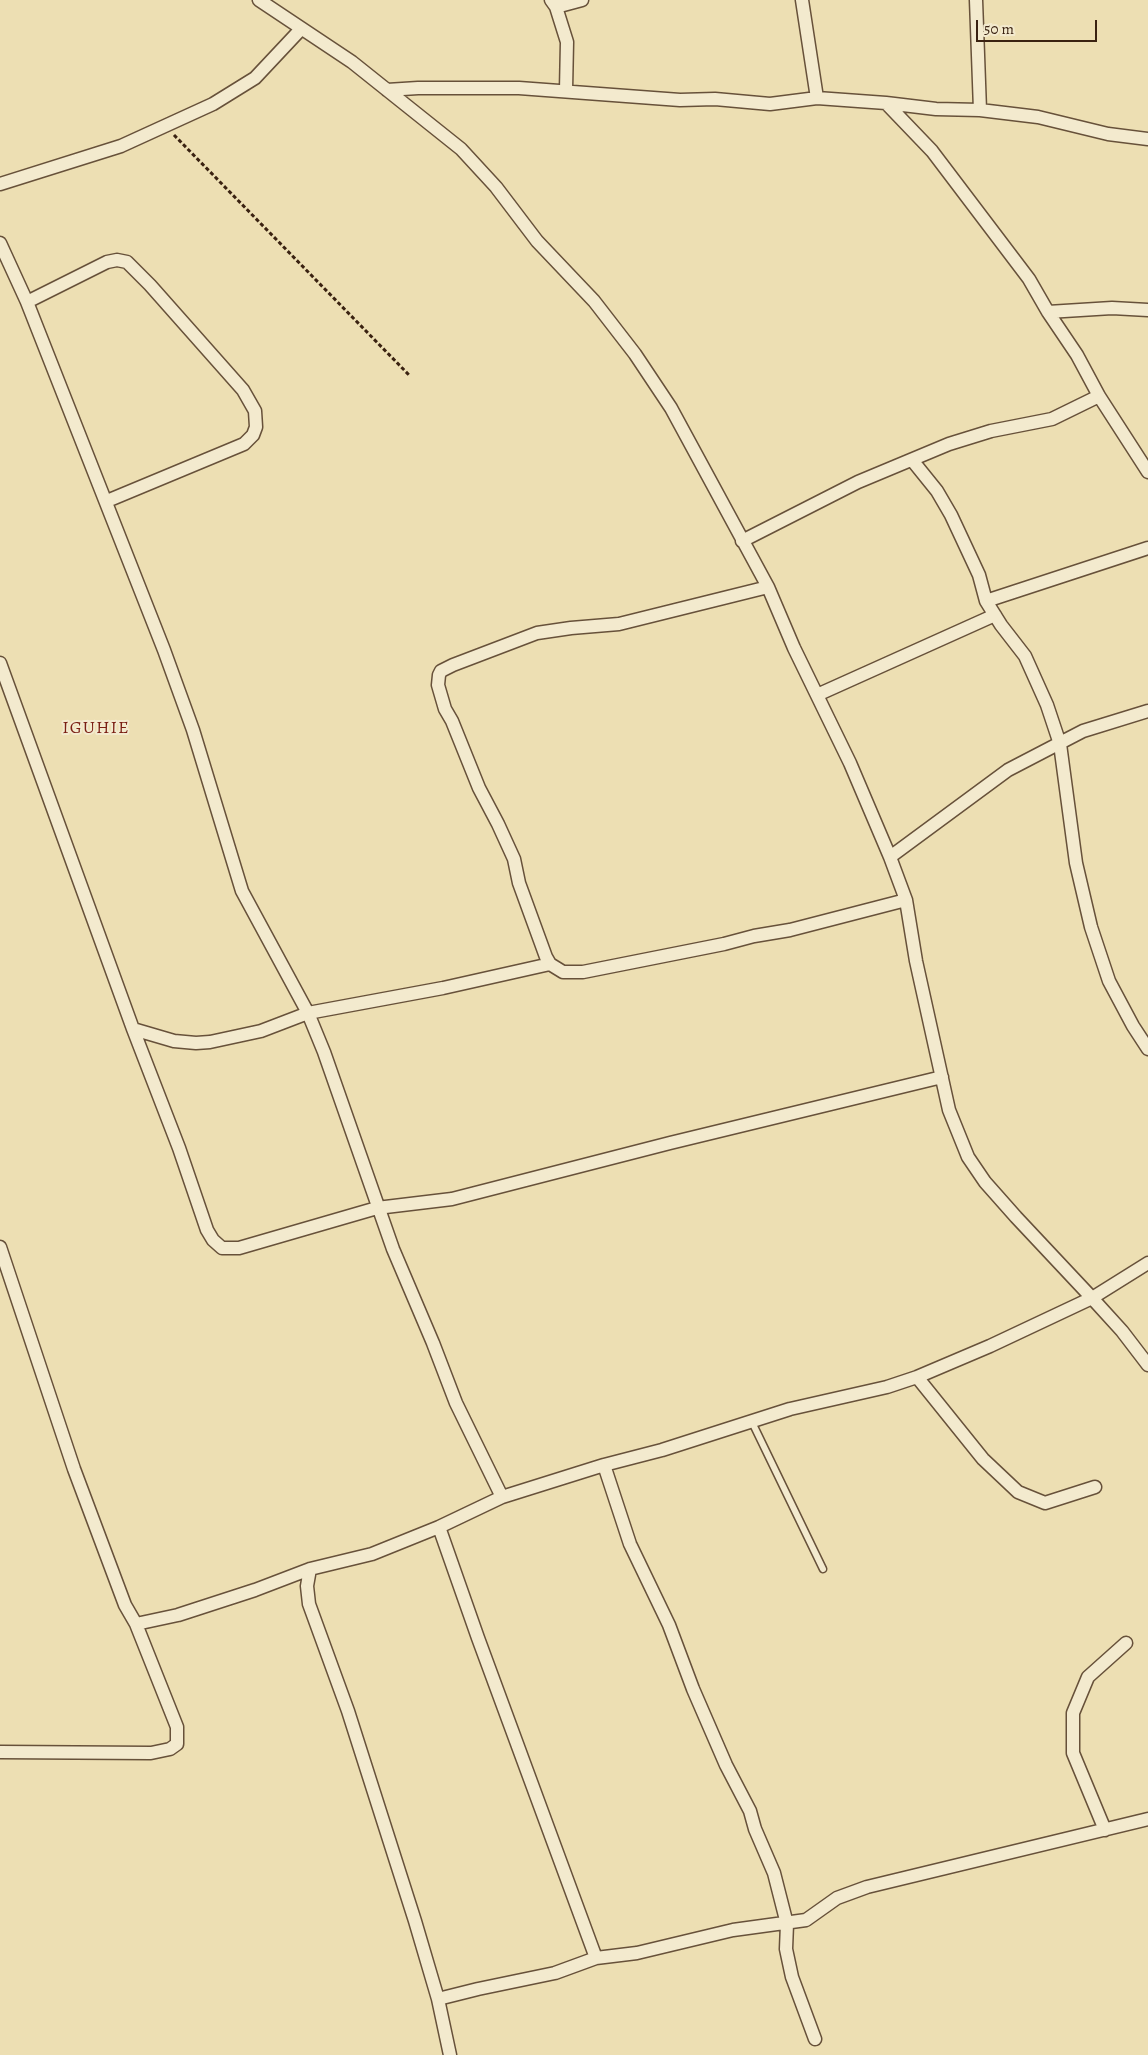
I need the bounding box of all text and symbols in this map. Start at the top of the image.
scale bar [978,10,1099,42]
text: 50 m [984,19,1014,39]
district label: IGUHIE [62,718,130,740]

